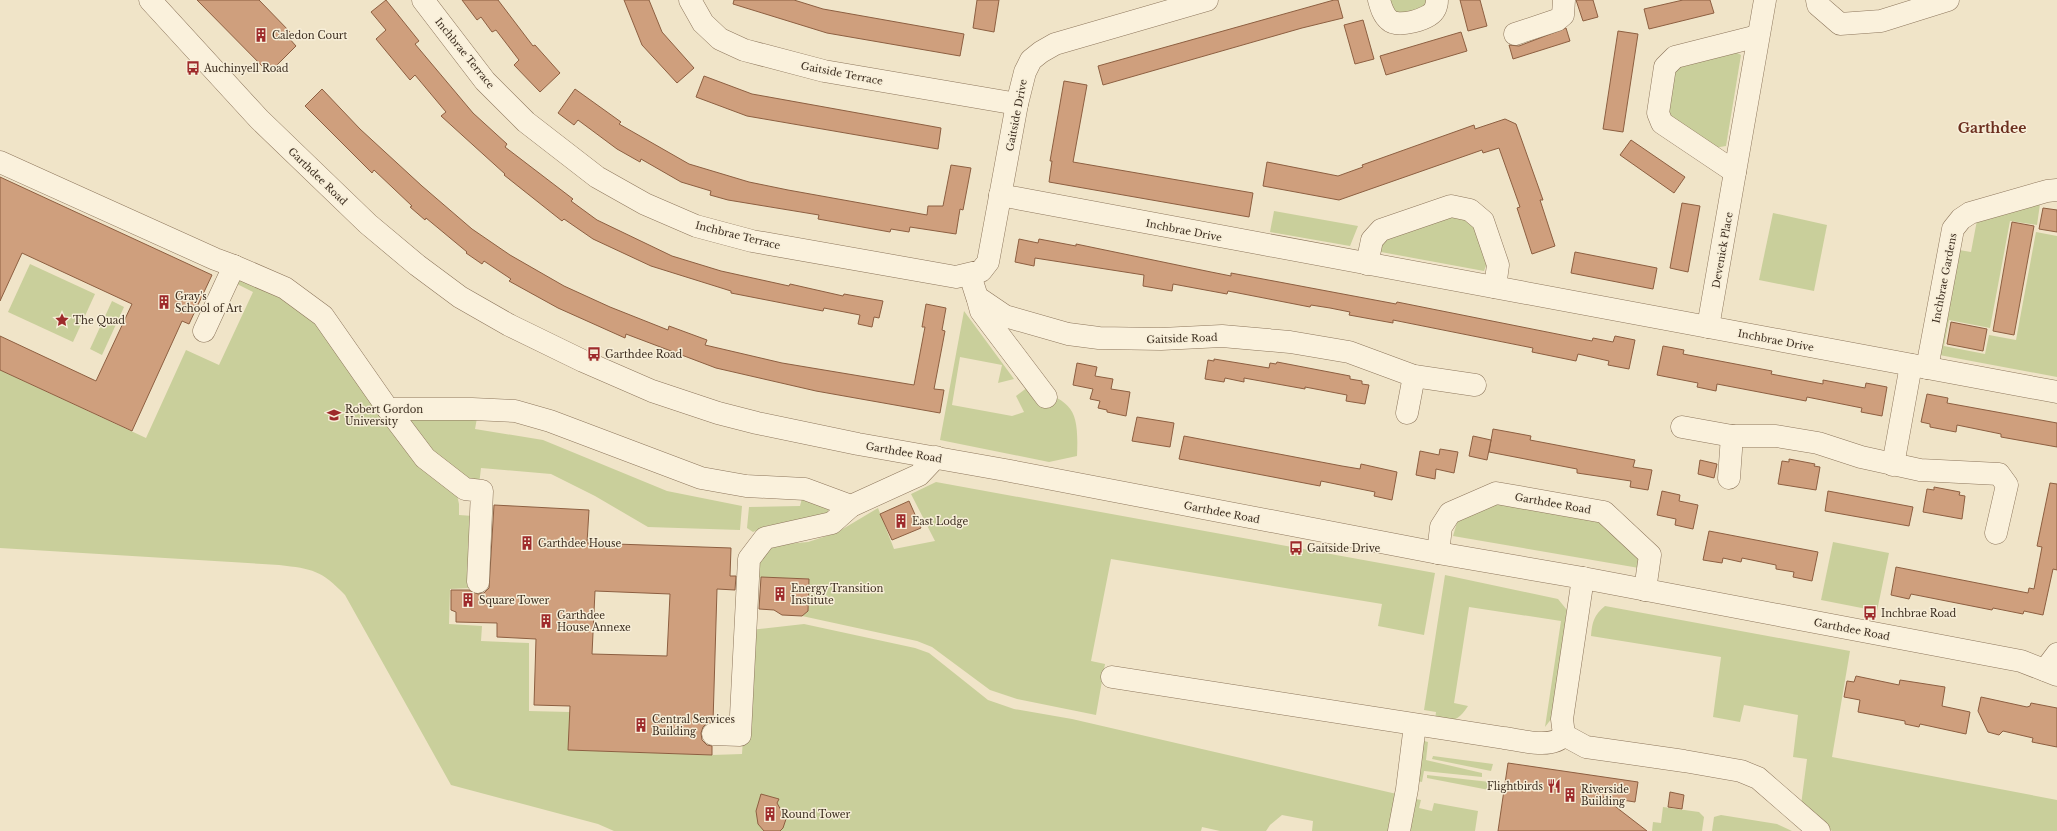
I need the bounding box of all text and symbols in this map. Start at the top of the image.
street label: Inchbrae Terrace [432,15,497,92]
building icon: Caledon Court [253,27,269,43]
place label: Caledon Court [272,29,348,42]
street label: Gaitside Terrace [800,59,884,88]
bus stop icon: Auchinyell Road [185,60,201,76]
place label: Auchinyell Road [203,62,289,75]
street label: Gaitside Drive [1003,78,1030,152]
district label: Garthdee [1958,119,2026,137]
street label: Garthdee Road [285,145,350,208]
street label: Devenick Place [1709,211,1736,289]
street label: Inchbrae Drive [1145,217,1223,244]
street label: Inchbrae Terrace [694,219,782,252]
street label: Inchbrae Gardens [1929,231,1960,324]
place label: Gray's School of Art [175,290,243,315]
building icon: Gray's School of Art [156,294,172,310]
place icon: The Quad [54,312,70,328]
place label: The Quad [73,314,125,327]
street label: Inchbrae Drive [1737,327,1815,354]
street label: Gaitside Road [1146,331,1218,346]
bus stop icon: Garthdee Road [586,346,602,362]
place label: Garthdee Road [605,348,683,361]
place label: Robert Gordon University [345,403,423,428]
school or university icon: Robert Gordon University [326,407,342,423]
street label: Garthdee Road [865,439,943,466]
street label: Garthdee Road [1514,490,1592,517]
street label: Garthdee Road [1183,499,1261,526]
building icon: East Lodge [893,513,909,529]
place label: East Lodge [912,515,968,528]
building icon: Garthdee House [519,535,535,551]
place label: Garthdee House [538,537,622,550]
bus stop icon: Gaitside Drive [1288,540,1304,556]
place label: Gaitside Drive [1307,542,1381,555]
place label: Energy Transition Institute [791,582,883,607]
building icon: Energy Transition Institute [772,586,788,602]
building icon: Square Tower [460,592,476,608]
place label: Square Tower [479,594,550,607]
bus stop icon: Inchbrae Road [1862,605,1878,621]
place label: Inchbrae Road [1881,607,1957,620]
place label: Garthdee House Annexe [557,609,631,634]
building icon: Garthdee House Annexe [538,613,554,629]
street label: Garthdee Road [1813,616,1891,643]
place label: Central Services Building [652,713,735,738]
building icon: Central Services Building [633,717,649,733]
restaurant icon: Flightbirds [1546,778,1562,794]
place label: Flightbirds [1487,780,1543,793]
place label: Riverside Building [1581,783,1629,808]
building icon: Riverside Building [1562,787,1578,803]
building icon: Round Tower [762,806,778,822]
place label: Round Tower [781,808,851,821]

